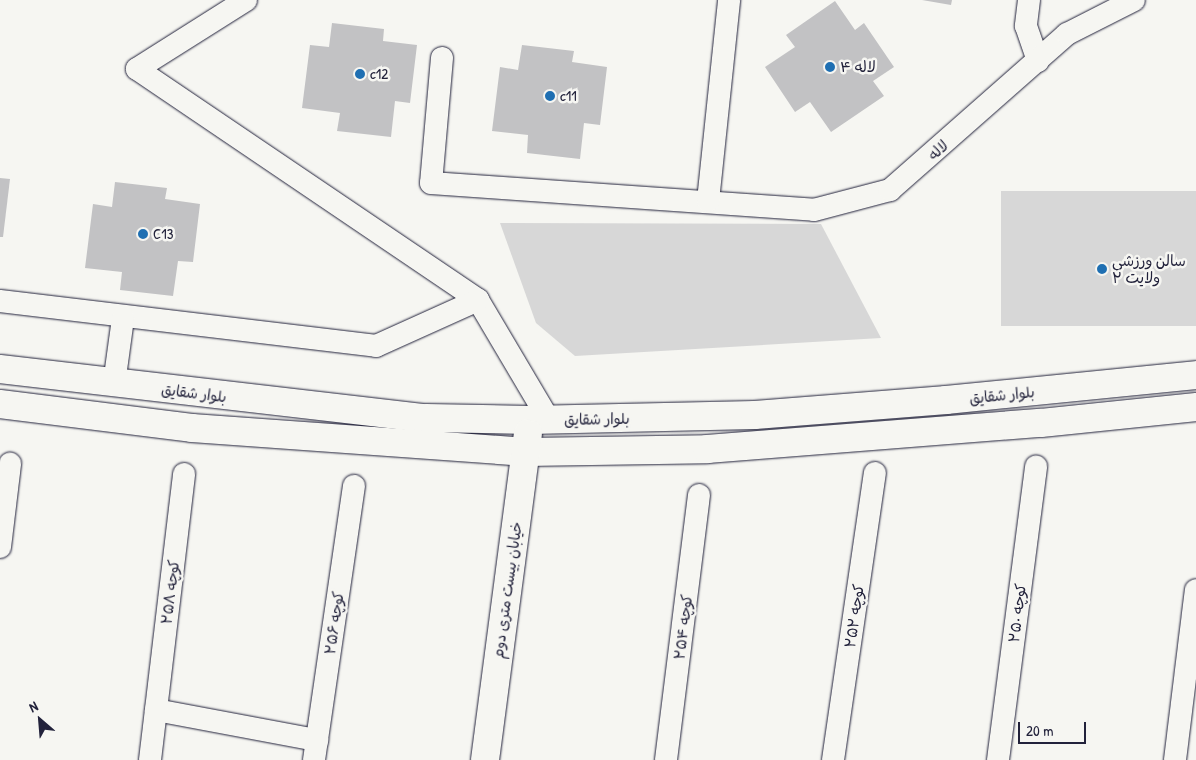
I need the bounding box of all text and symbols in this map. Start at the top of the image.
place label: لاله ۴ [840,58,876,76]
marker: لاله ۴ [824,61,836,73]
place label: c12 [370,65,388,83]
marker: c12 [354,68,366,80]
place label: c11 [560,87,577,105]
marker: c11 [544,90,556,102]
street label: لاله [924,136,952,164]
place label: C13 [153,225,173,243]
marker: C13 [137,228,149,240]
place label: سالن ورزشی ولایت ۲ [1112,251,1186,286]
marker: سالن ورزشی ولایت ۲ [1096,263,1108,275]
street label: بلوار شقایق [160,380,228,406]
street label: بلوار شقایق [968,383,1036,407]
street label: بلوار شقایق [564,409,630,429]
street label: خیابان بیست متری دوم [488,520,526,660]
street label: کوچه ۲۵۸ [157,559,183,625]
street label: کوچه ۲۵۰ [1004,582,1030,644]
street label: کوچه ۲۵۲ [841,583,867,649]
street label: کوچه ۲۵۶ [321,590,347,656]
street label: کوچه ۲۵۴ [670,593,696,661]
north arrow [15,695,65,745]
text: N [25,696,41,716]
scale bar [1021,712,1088,744]
text: 20 m [1026,720,1053,741]

